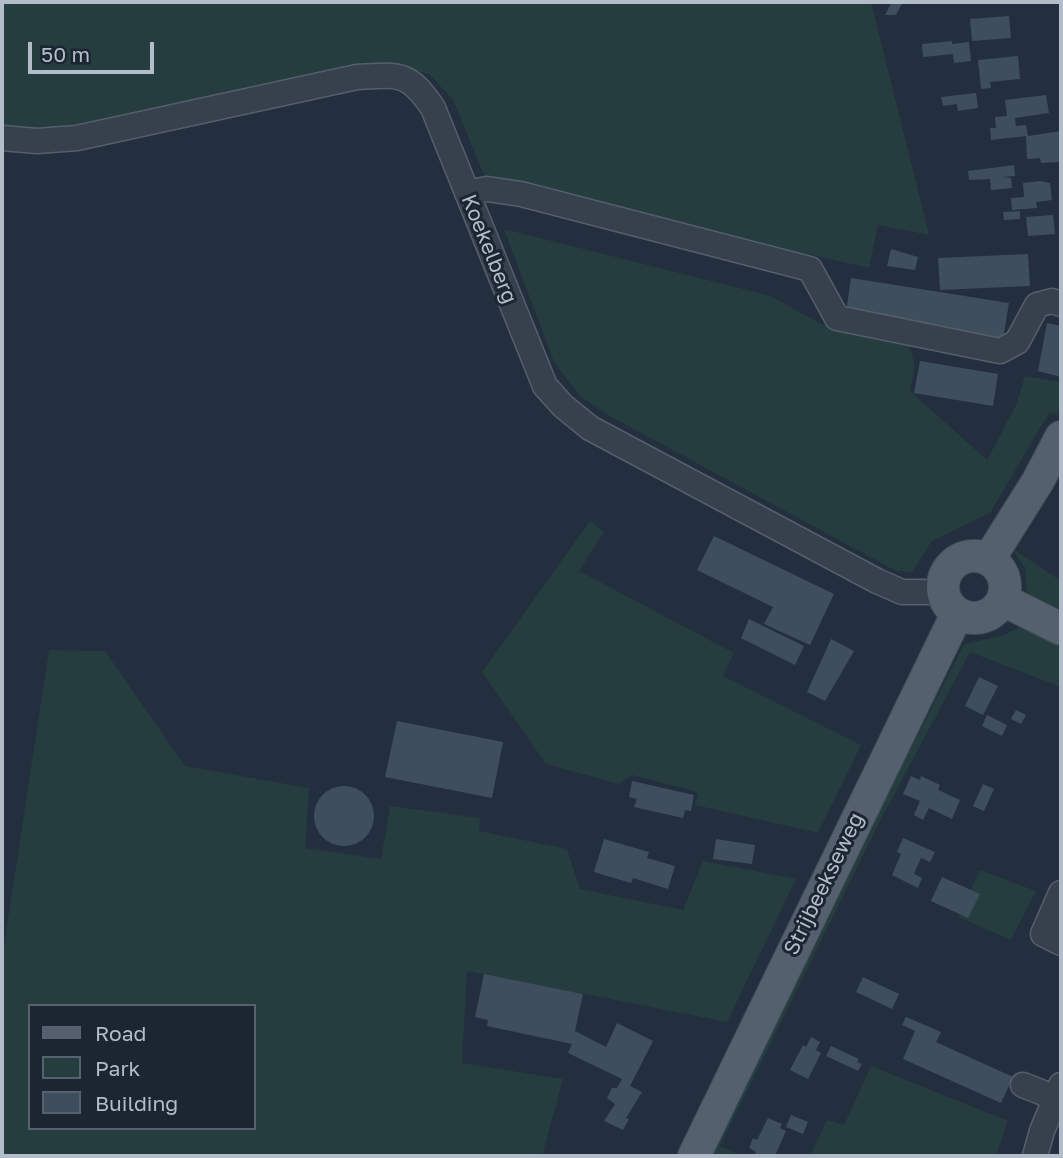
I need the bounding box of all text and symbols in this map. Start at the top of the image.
scale bar [32,28,158,72]
text: 50 m [41,41,90,67]
street label: Koekelberg [456,191,522,307]
street label: Strijbeekseweg [779,809,869,959]
legend [28,1004,256,1130]
text: Road [95,1020,146,1046]
text: Park [95,1055,140,1081]
text: Building [95,1090,178,1116]

